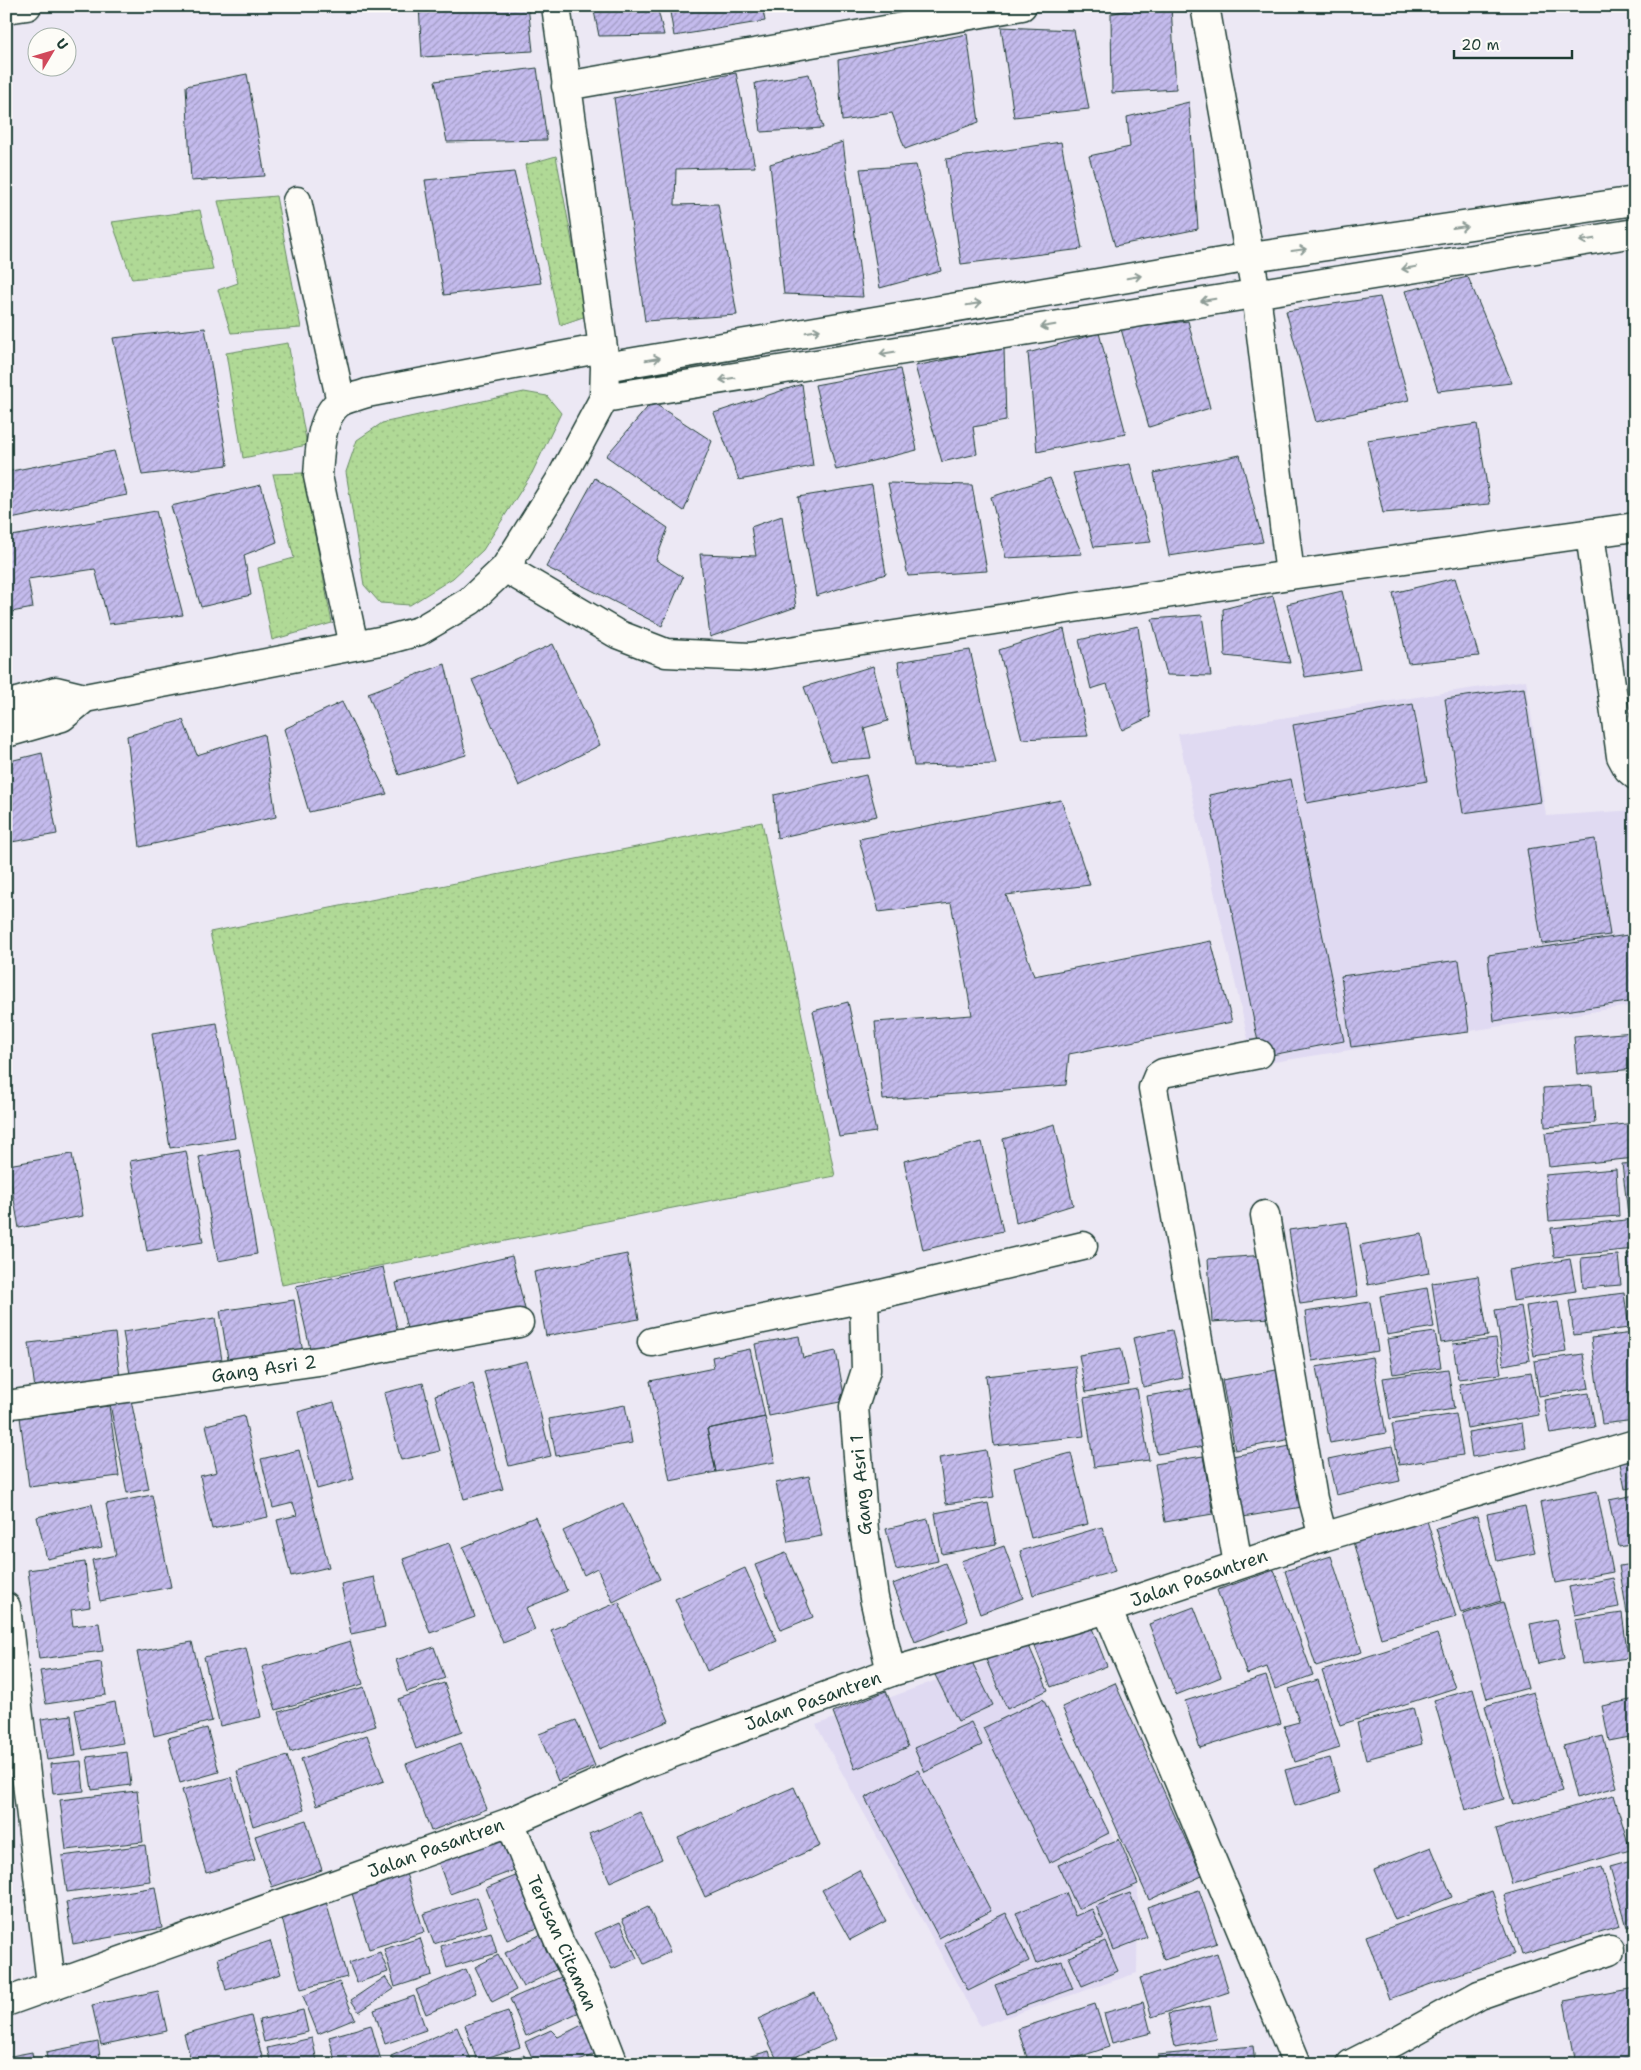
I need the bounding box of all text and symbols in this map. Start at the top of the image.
north arrow [28,28,78,78]
scale bar [1454,28,1571,60]
text: U [52,35,72,53]
text: 20 m [1461,35,1500,55]
one-way arrow [1452,221,1468,231]
one-way arrow [1579,236,1595,246]
one-way arrow [1291,245,1307,255]
one-way arrow [1401,264,1417,274]
one-way arrow [1125,272,1141,282]
one-way arrow [1200,296,1216,306]
one-way arrow [965,299,981,309]
one-way arrow [1040,322,1056,332]
one-way arrow [805,326,821,336]
one-way arrow [880,348,896,358]
one-way arrow [645,353,661,363]
one-way arrow [719,374,735,384]
street label: Gang Asri 2 [210,1350,318,1388]
street label: Gang Asri 1 [845,1434,877,1536]
street label: Jalan Pasantren [1127,1543,1271,1613]
street label: Jalan Pasantren [742,1665,884,1737]
street label: Jalan Pasantren [365,1812,507,1884]
street label: Terusan Citaman [521,1871,603,2015]

